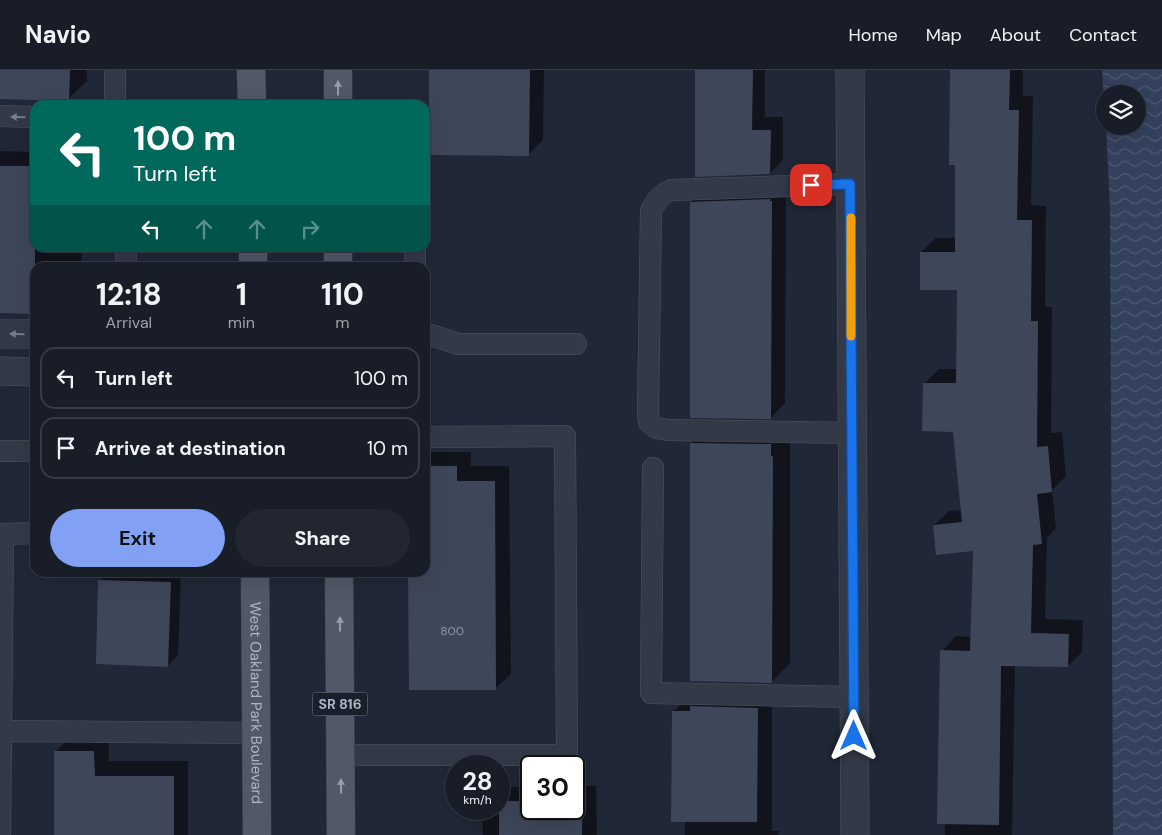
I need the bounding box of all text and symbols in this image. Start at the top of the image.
text: Navio [25,19,91,50]
text: Home [848,23,898,47]
text: Map [926,23,962,47]
text: About [990,23,1041,47]
text: Contact [1069,23,1137,47]
one-way arrow [334,79,342,95]
map controls [1096,85,1146,135]
button: layers [1096,85,1146,135]
one-way arrow [9,113,25,121]
text: 100 m [133,115,236,161]
icon: left [50,120,115,185]
text: Turn left [133,159,217,188]
pin [790,164,832,206]
icon: arrive [797,171,825,199]
icon: left [137,215,165,243]
icon: ahead [190,215,218,243]
icon: ahead [243,215,271,243]
icon: right [296,215,324,243]
text: 12:18 [96,275,162,314]
text: 1 [236,275,247,314]
text: 110 [321,275,364,314]
text: Arrival [106,312,152,333]
text: min [228,312,255,333]
text: m [335,312,350,333]
one-way arrow [9,330,25,338]
icon: left [52,364,80,392]
text: Turn left [95,366,173,391]
text: 100 m [354,366,408,391]
icon: arrive [52,434,80,462]
text: Arrive at destination [95,436,286,461]
text: 10 m [367,436,408,461]
button: Exit [50,509,225,567]
button: Share [235,509,410,567]
street label: West Oakland Park Boulevard [245,602,267,804]
one-way arrow [336,616,344,632]
house number: 800 [440,623,464,639]
road number: SR 816 [312,692,368,716]
position arrow [827,709,879,761]
speed limit sign: 30 [520,755,585,820]
text: 28 [462,765,493,798]
one-way arrow [337,778,345,794]
text: km/h [463,792,492,808]

